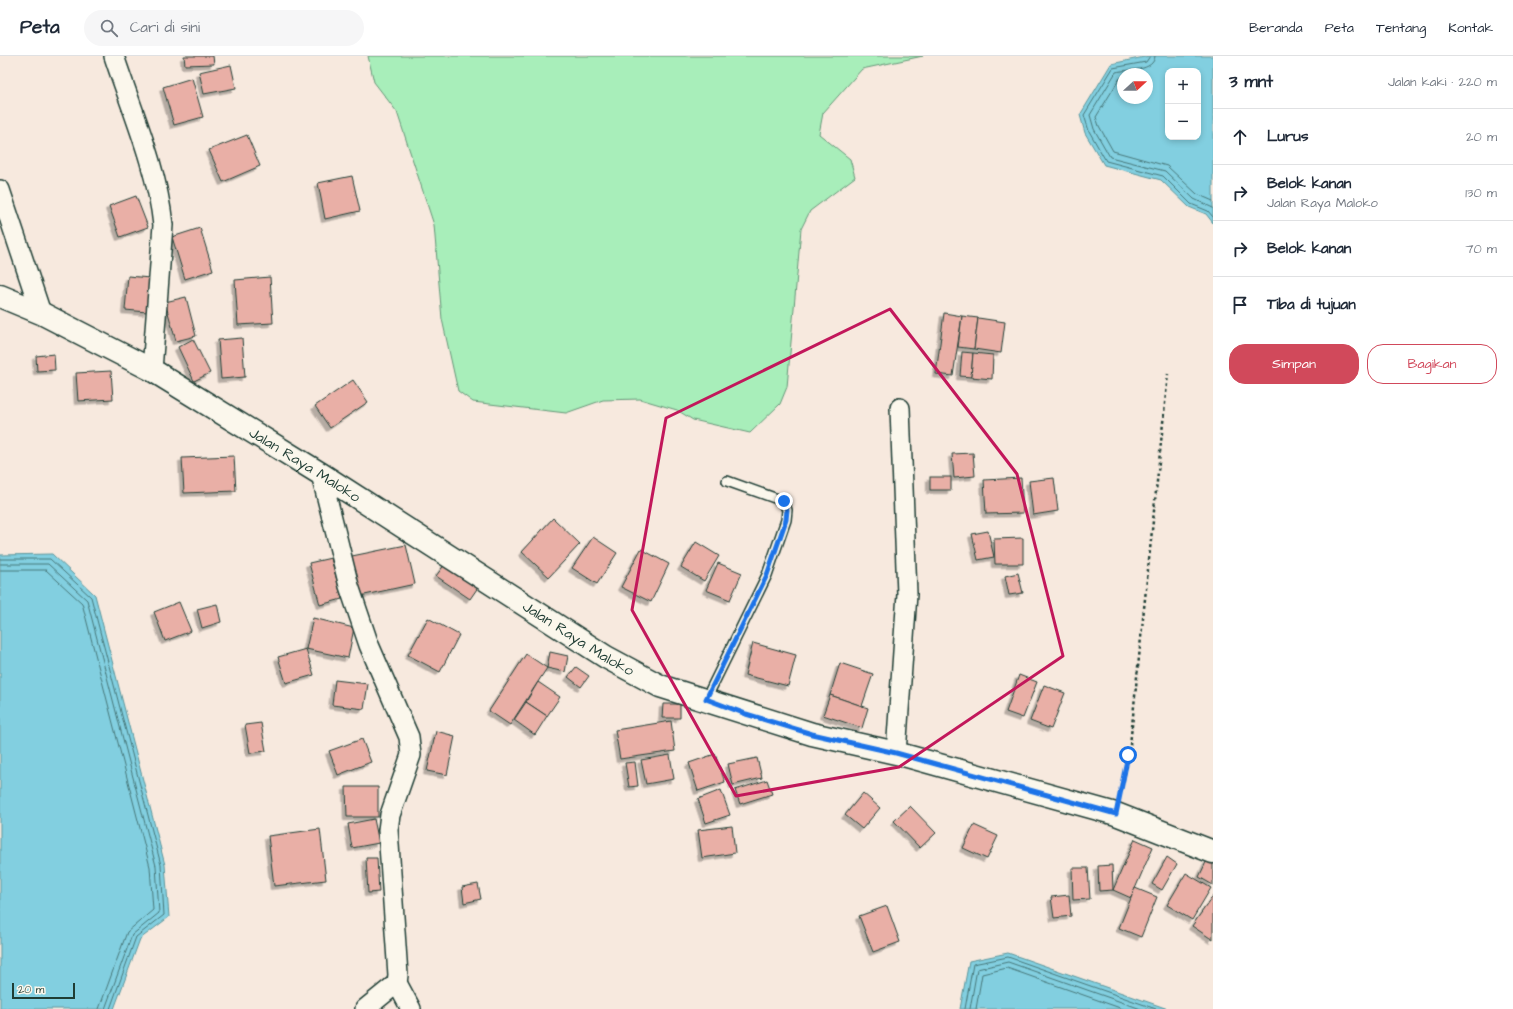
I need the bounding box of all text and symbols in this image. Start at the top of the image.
search box [84,10,364,46]
text: Peta [20,14,60,41]
icon: search [98,17,120,39]
text: Cari di sini [130,17,200,38]
text: Beranda [1249,18,1303,38]
text: Peta [1325,18,1354,38]
text: Tentang [1376,18,1426,38]
text: Kontak [1448,18,1493,38]
north arrow [1117,68,1153,104]
map controls [1165,68,1201,140]
button: + [1165,68,1201,104]
text: 3 mnt [1229,70,1273,94]
text: Jalan kaki · 220 m [1388,73,1497,91]
button: − [1165,104,1201,140]
icon: ahead [1229,126,1251,148]
text: Lurus [1267,126,1308,147]
text: 20 m [1466,128,1497,146]
text: Belok kanan [1267,173,1351,194]
icon: right [1229,182,1251,204]
text: 130 m [1465,184,1497,202]
text: Jalan Raya Maloko [1267,194,1378,212]
icon: right [1229,238,1251,260]
text: Belok kanan [1267,238,1351,259]
text: 70 m [1465,240,1497,258]
icon: arrive [1229,294,1251,316]
text: Tiba di tujuan [1267,294,1356,315]
button: Simpan [1229,344,1359,384]
button: Bagikan [1367,344,1497,384]
street label: Jalan Raya Maloko [245,422,365,508]
route end [775,492,793,510]
street label: Jalan Raya Maloko [518,596,638,681]
route start [1119,746,1137,764]
scale bar [12,981,75,1000]
text: 20 m [18,982,44,997]

